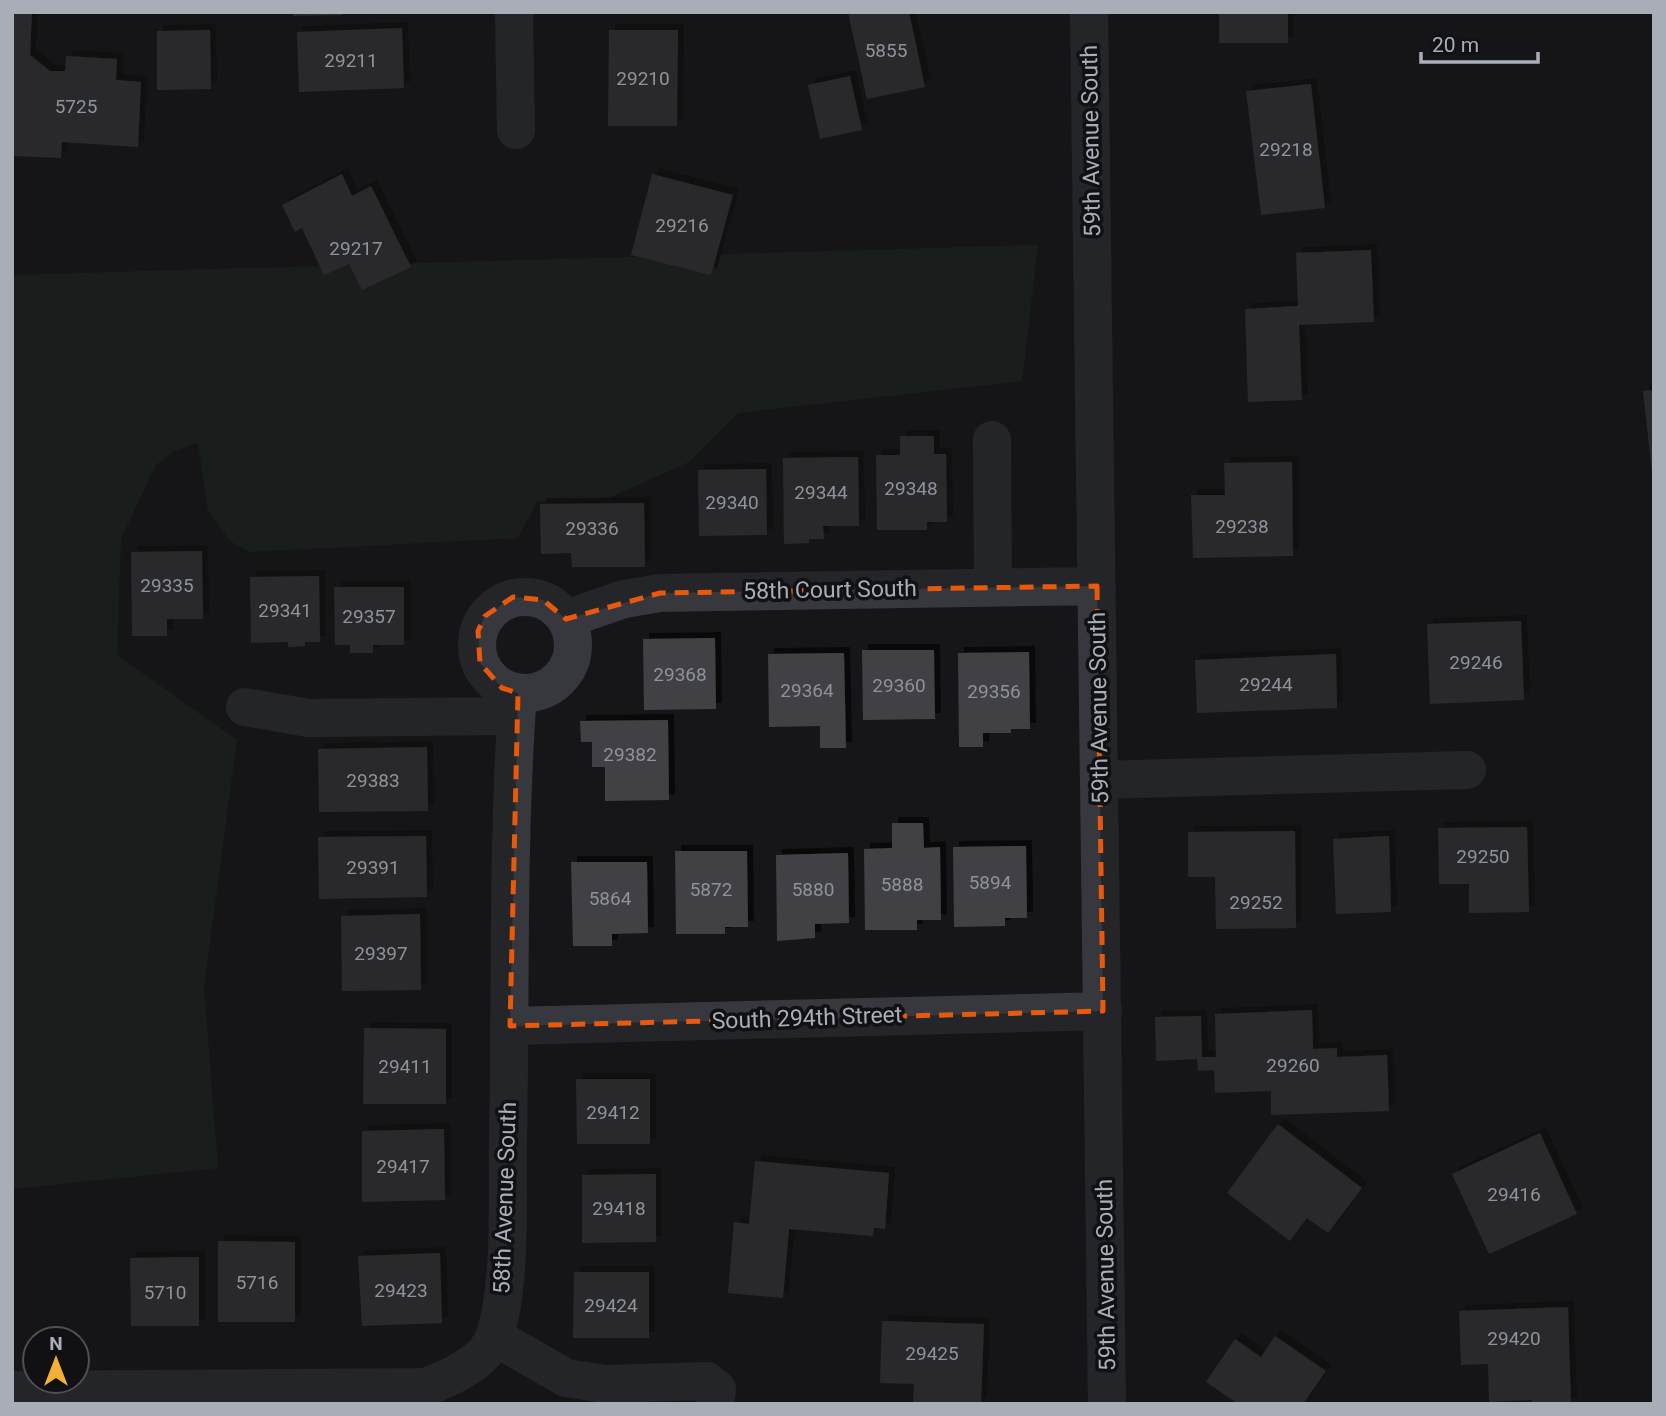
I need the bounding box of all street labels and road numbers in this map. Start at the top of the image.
street label: 59th Avenue South [1076,45,1106,237]
street label: 58th Court South [743,575,917,605]
street label: 59th Avenue South [1084,612,1114,804]
street label: South 294th Street [711,1001,903,1035]
street label: 58th Avenue South [488,1101,522,1295]
street label: 59th Avenue South [1091,1179,1121,1371]

